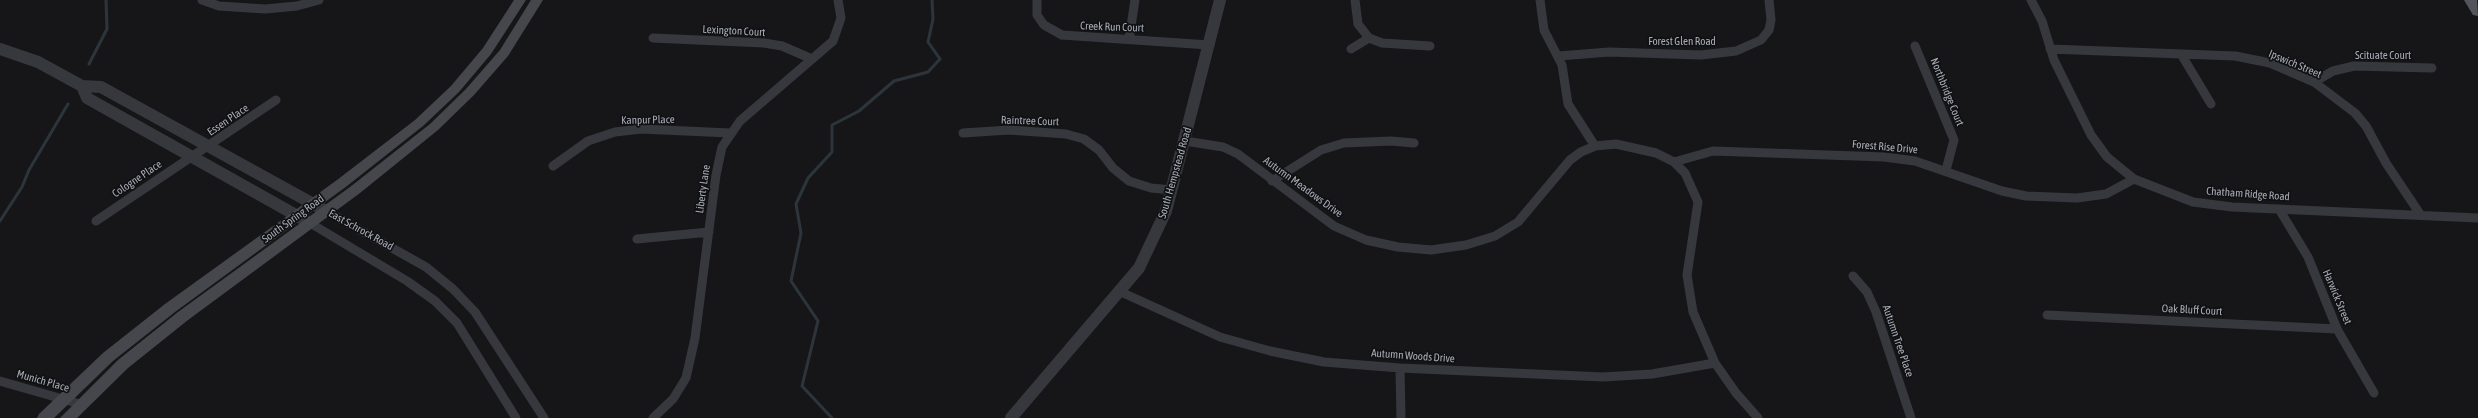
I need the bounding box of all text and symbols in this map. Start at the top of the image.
street label: Creek Run Court [1080,19,1144,35]
street label: Lexington Court [702,23,766,39]
street label: Forest Glen Road [1648,35,1716,49]
street label: Ipswich Street [2267,47,2323,81]
street label: Scituate Court [2355,49,2411,63]
street label: Northbridge Court [1927,56,1967,128]
street label: Essen Place [205,101,251,139]
street label: Kanpur Place [621,113,675,127]
street label: Raintree Court [1001,113,1059,129]
street label: South Hempstead Road [1156,126,1194,220]
street label: Forest Rise Drive [1852,138,1918,156]
street label: Autumn Meadows Drive [1261,154,1345,220]
street label: Cologne Place [110,158,164,200]
street label: Liberty Lane [693,164,713,214]
street label: Chatham Ridge Road [2206,184,2290,204]
street label: South Spring Road [259,192,327,246]
street label: East Schrock Road [326,207,396,253]
street label: Harwick Street [2320,268,2354,326]
street label: Oak Bluff Court [2161,302,2223,318]
street label: Autumn Tree Place [1880,303,1916,379]
street label: Autumn Woods Drive [1371,346,1455,366]
street label: Munich Place [15,367,71,395]

